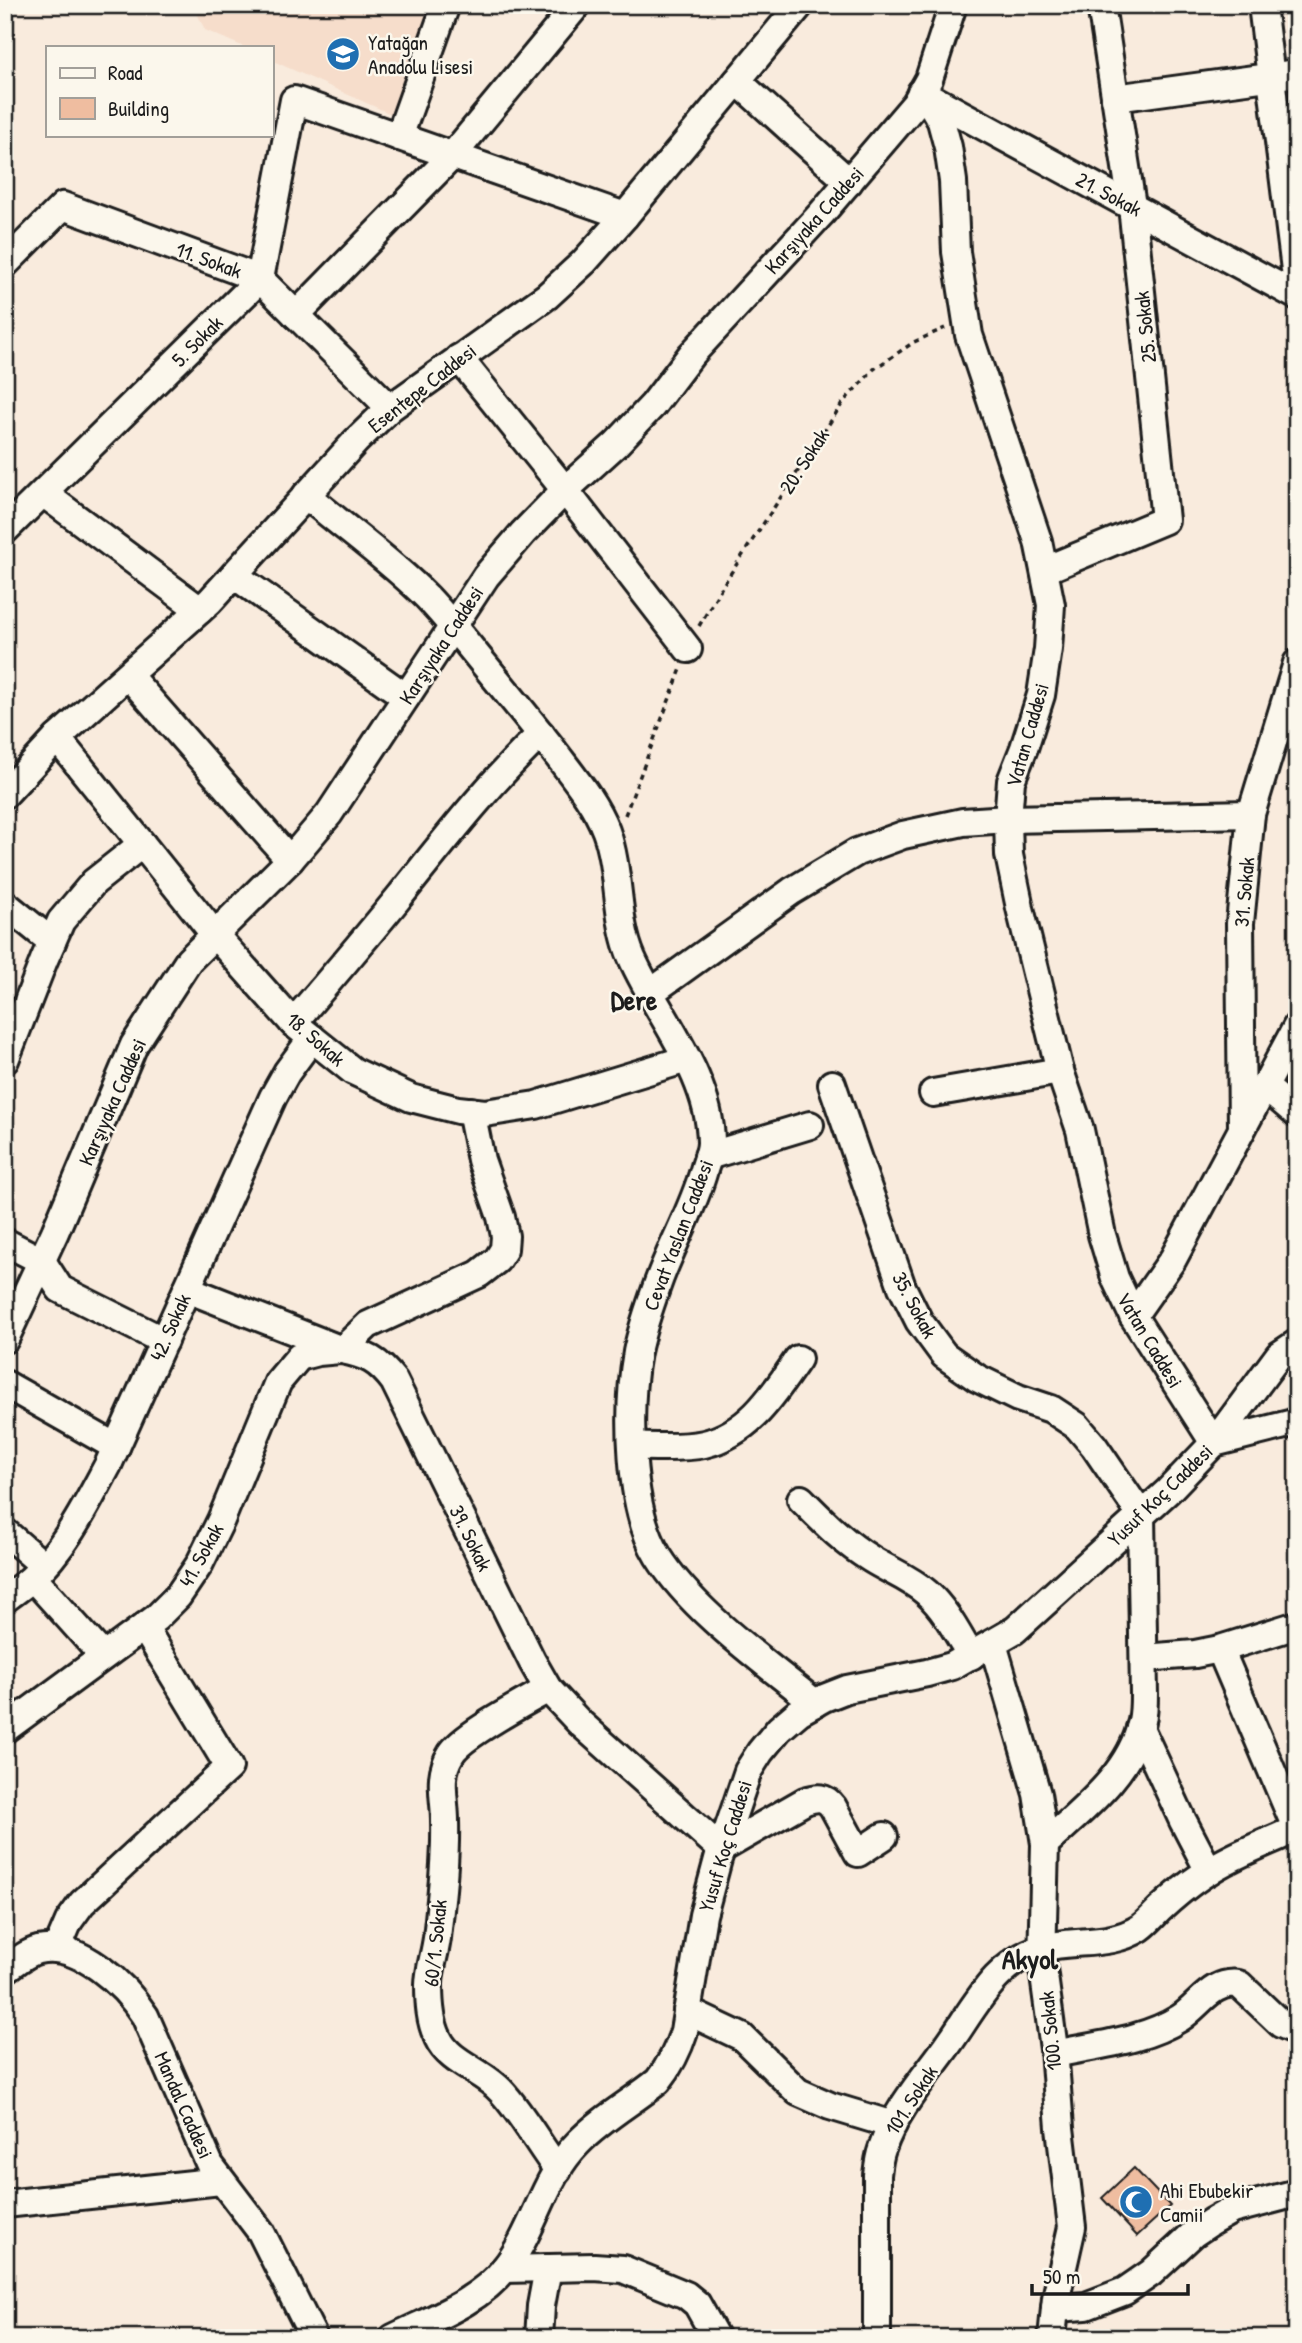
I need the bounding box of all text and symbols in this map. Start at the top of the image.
place label: Yatağan Anadolu Lisesi [368,28,473,81]
school or university icon: Yatağan Anadolu Lisesi [324,35,362,73]
legend [46,46,273,136]
text: Road [108,58,142,87]
text: Building [108,94,169,123]
street label: Karşıyaka Caddesi [758,160,870,280]
street label: 21. Sokak [1071,165,1147,223]
street label: 11. Sokak [172,235,246,285]
street label: 25. Sokak [1127,290,1163,364]
street label: 5. Sokak [165,309,229,373]
street label: Esentepe Caddesi [362,336,482,440]
street label: 20. Sokak [772,423,836,499]
street label: Karşıyaka Caddesi [392,580,490,710]
street label: Vatan Caddesi [998,680,1056,790]
street label: 31. Sokak [1226,856,1262,928]
district label: Dere [611,981,658,1019]
street label: 18. Sokak [280,1005,352,1073]
street label: Karşıyaka Caddesi [71,1034,153,1170]
street label: Cevat Yaslan Caddesi [636,1155,720,1315]
street label: 35. Sokak [885,1267,945,1344]
street label: Vatan Caddesi [1110,1287,1190,1393]
street label: 42. Sokak [142,1289,198,1365]
street label: Yusuf Koç Caddesi [1101,1437,1219,1553]
street label: 39. Sokak [443,1500,500,1576]
street label: 41. Sokak [172,1518,230,1592]
street label: Yusuf Koç Caddesi [691,1777,759,1915]
street label: 60/1. Sokak [416,1898,454,1988]
district label: Akyol [1002,1940,1058,1979]
street label: 100. Sokak [1031,1990,1069,2072]
street label: Mandal Caddesi [148,2047,220,2163]
street label: 101. Sokak [878,2059,944,2141]
place label: Ahi Ebubekir Camii [1160,2176,1253,2229]
mosque icon: Ahi Ebubekir Camii [1117,2183,1155,2221]
scale bar [1032,2252,1188,2296]
text: 50 m [1043,2262,1080,2291]

